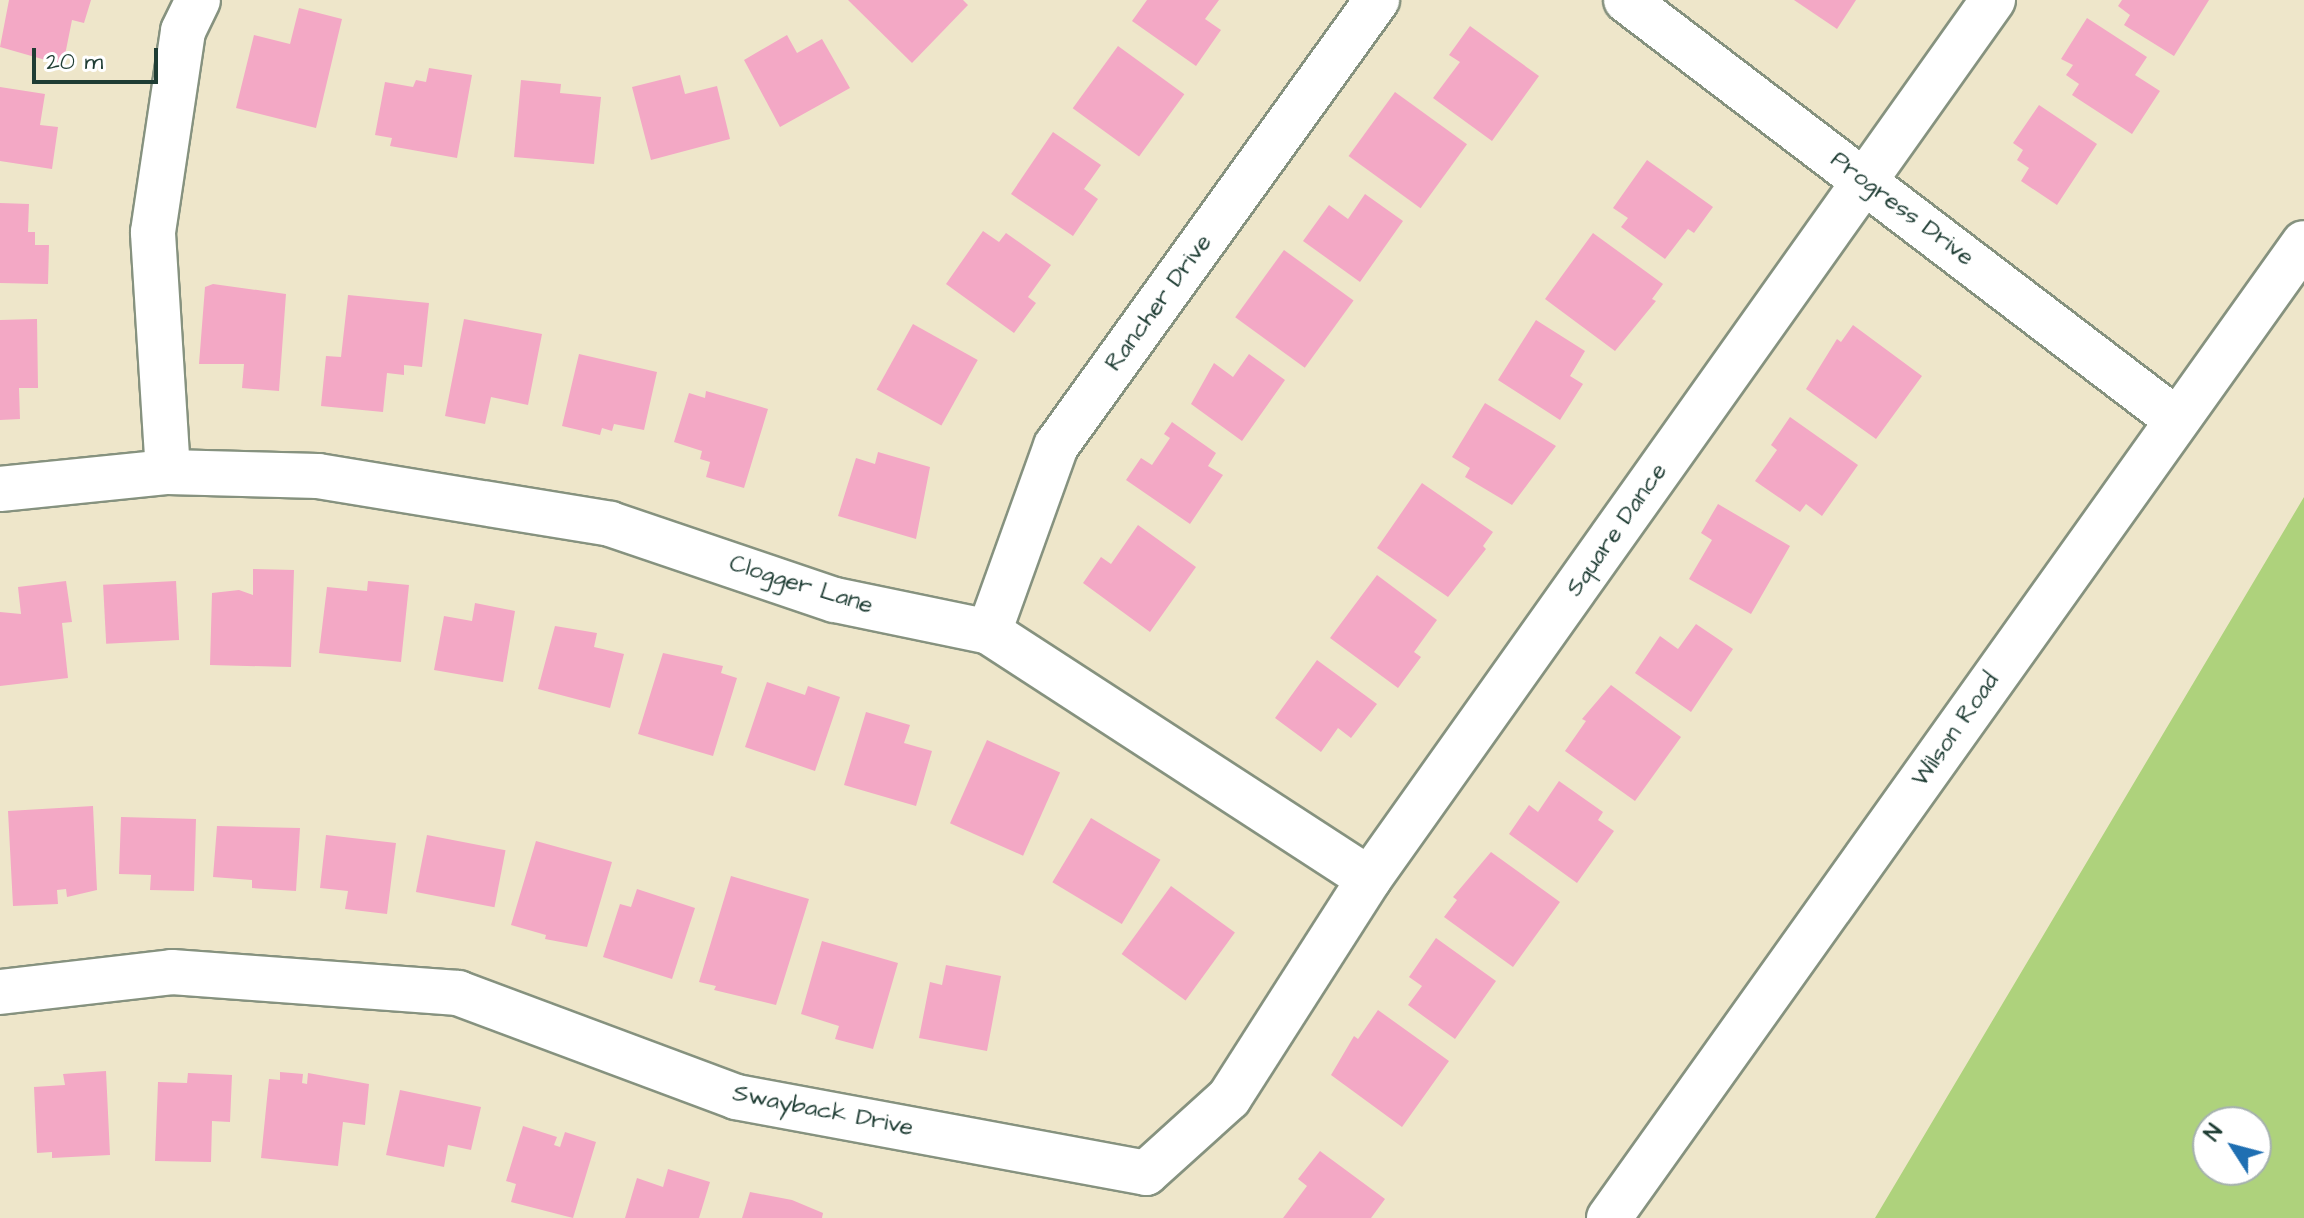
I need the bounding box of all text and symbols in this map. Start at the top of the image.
scale bar [36,32,162,82]
text: 20 m [46,45,103,79]
street label: Progress Drive [1825,146,1979,272]
street label: Rancher Drive [1100,229,1218,377]
street label: Square Dance [1560,458,1674,602]
street label: Clogger Lane [726,549,876,621]
street label: Wilson Road [1906,668,2006,792]
street label: Swayback Drive [730,1079,916,1143]
north arrow [2192,1106,2272,1186]
text: N [2197,1118,2230,1147]

